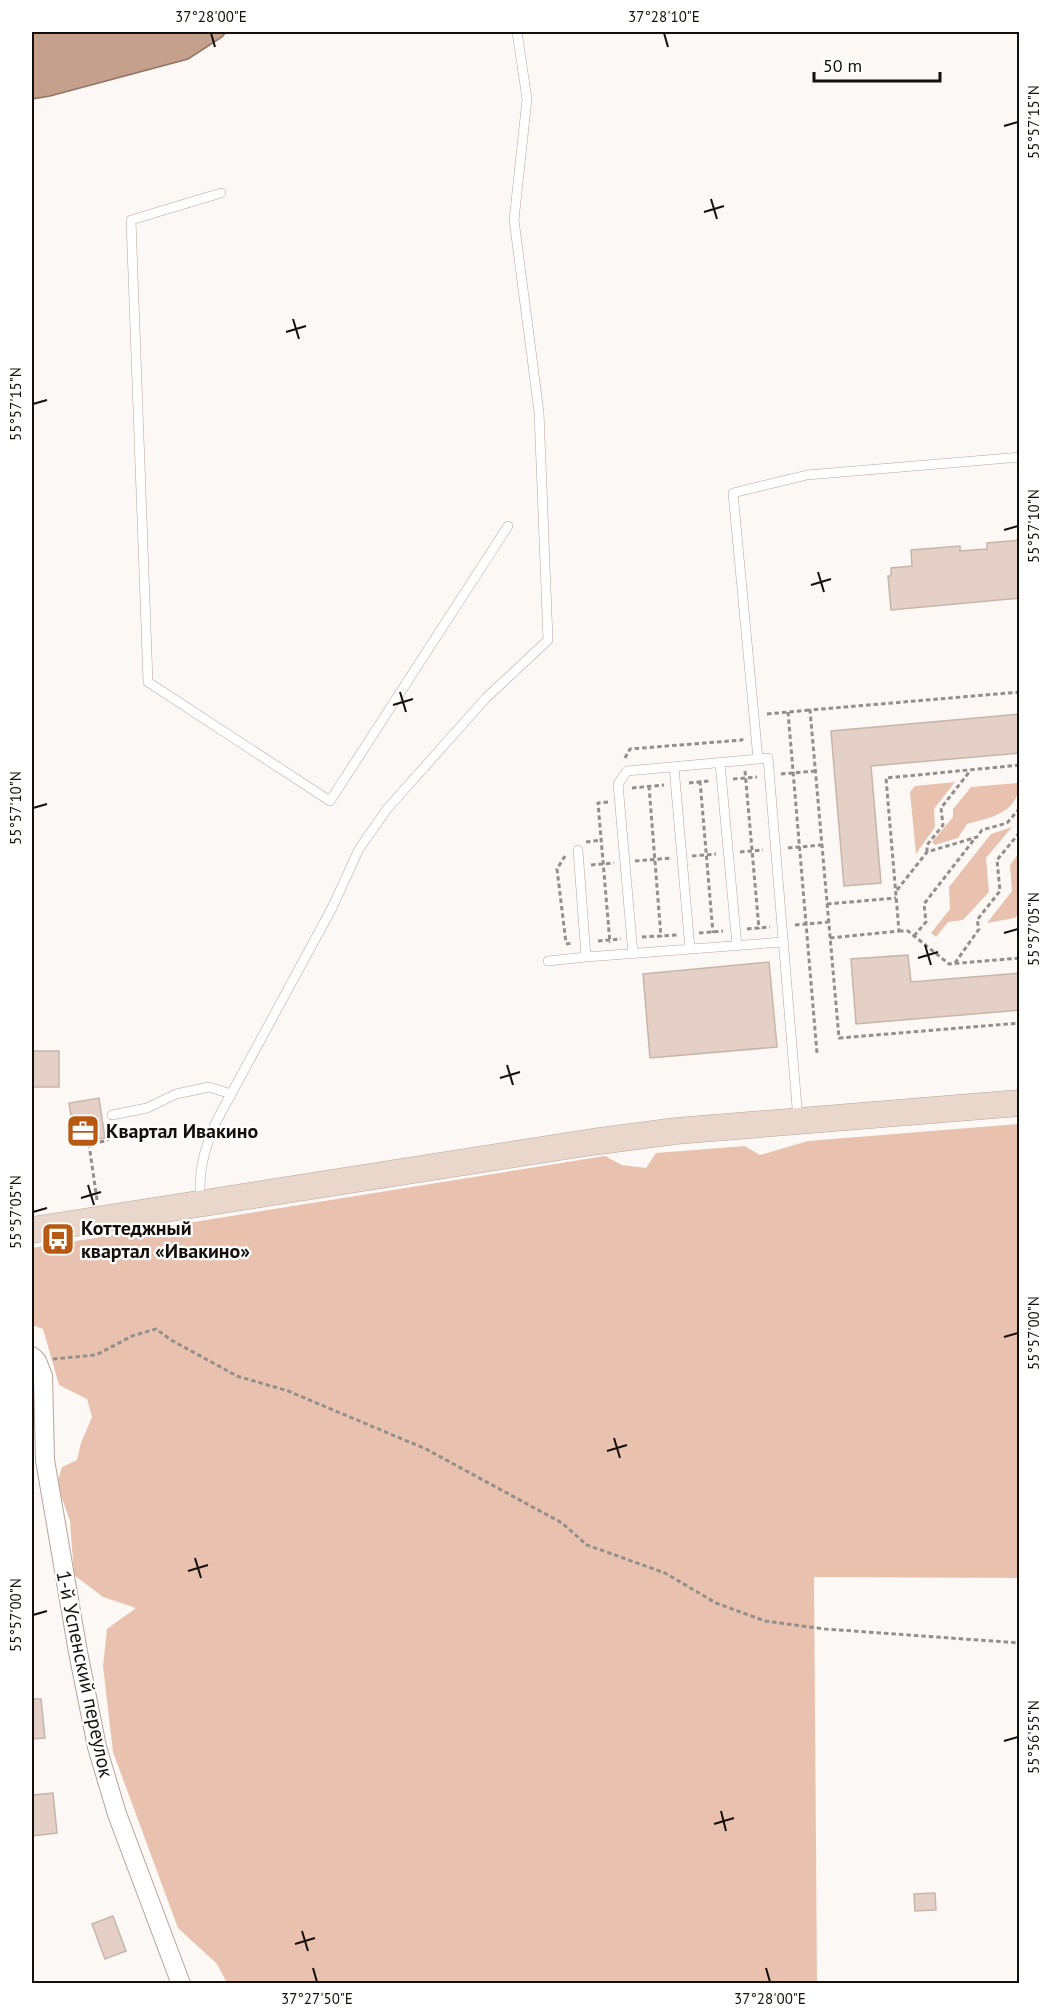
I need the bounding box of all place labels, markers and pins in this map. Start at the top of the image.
office icon: Квартал Ивакино [65,1113,101,1149]
place label: Квартал Ивакино [106,1118,258,1144]
place label: Коттеджный квартал «Ивакино» [81,1215,250,1264]
bus stop icon: Коттеджный квартал «Ивакино» [40,1221,76,1257]

